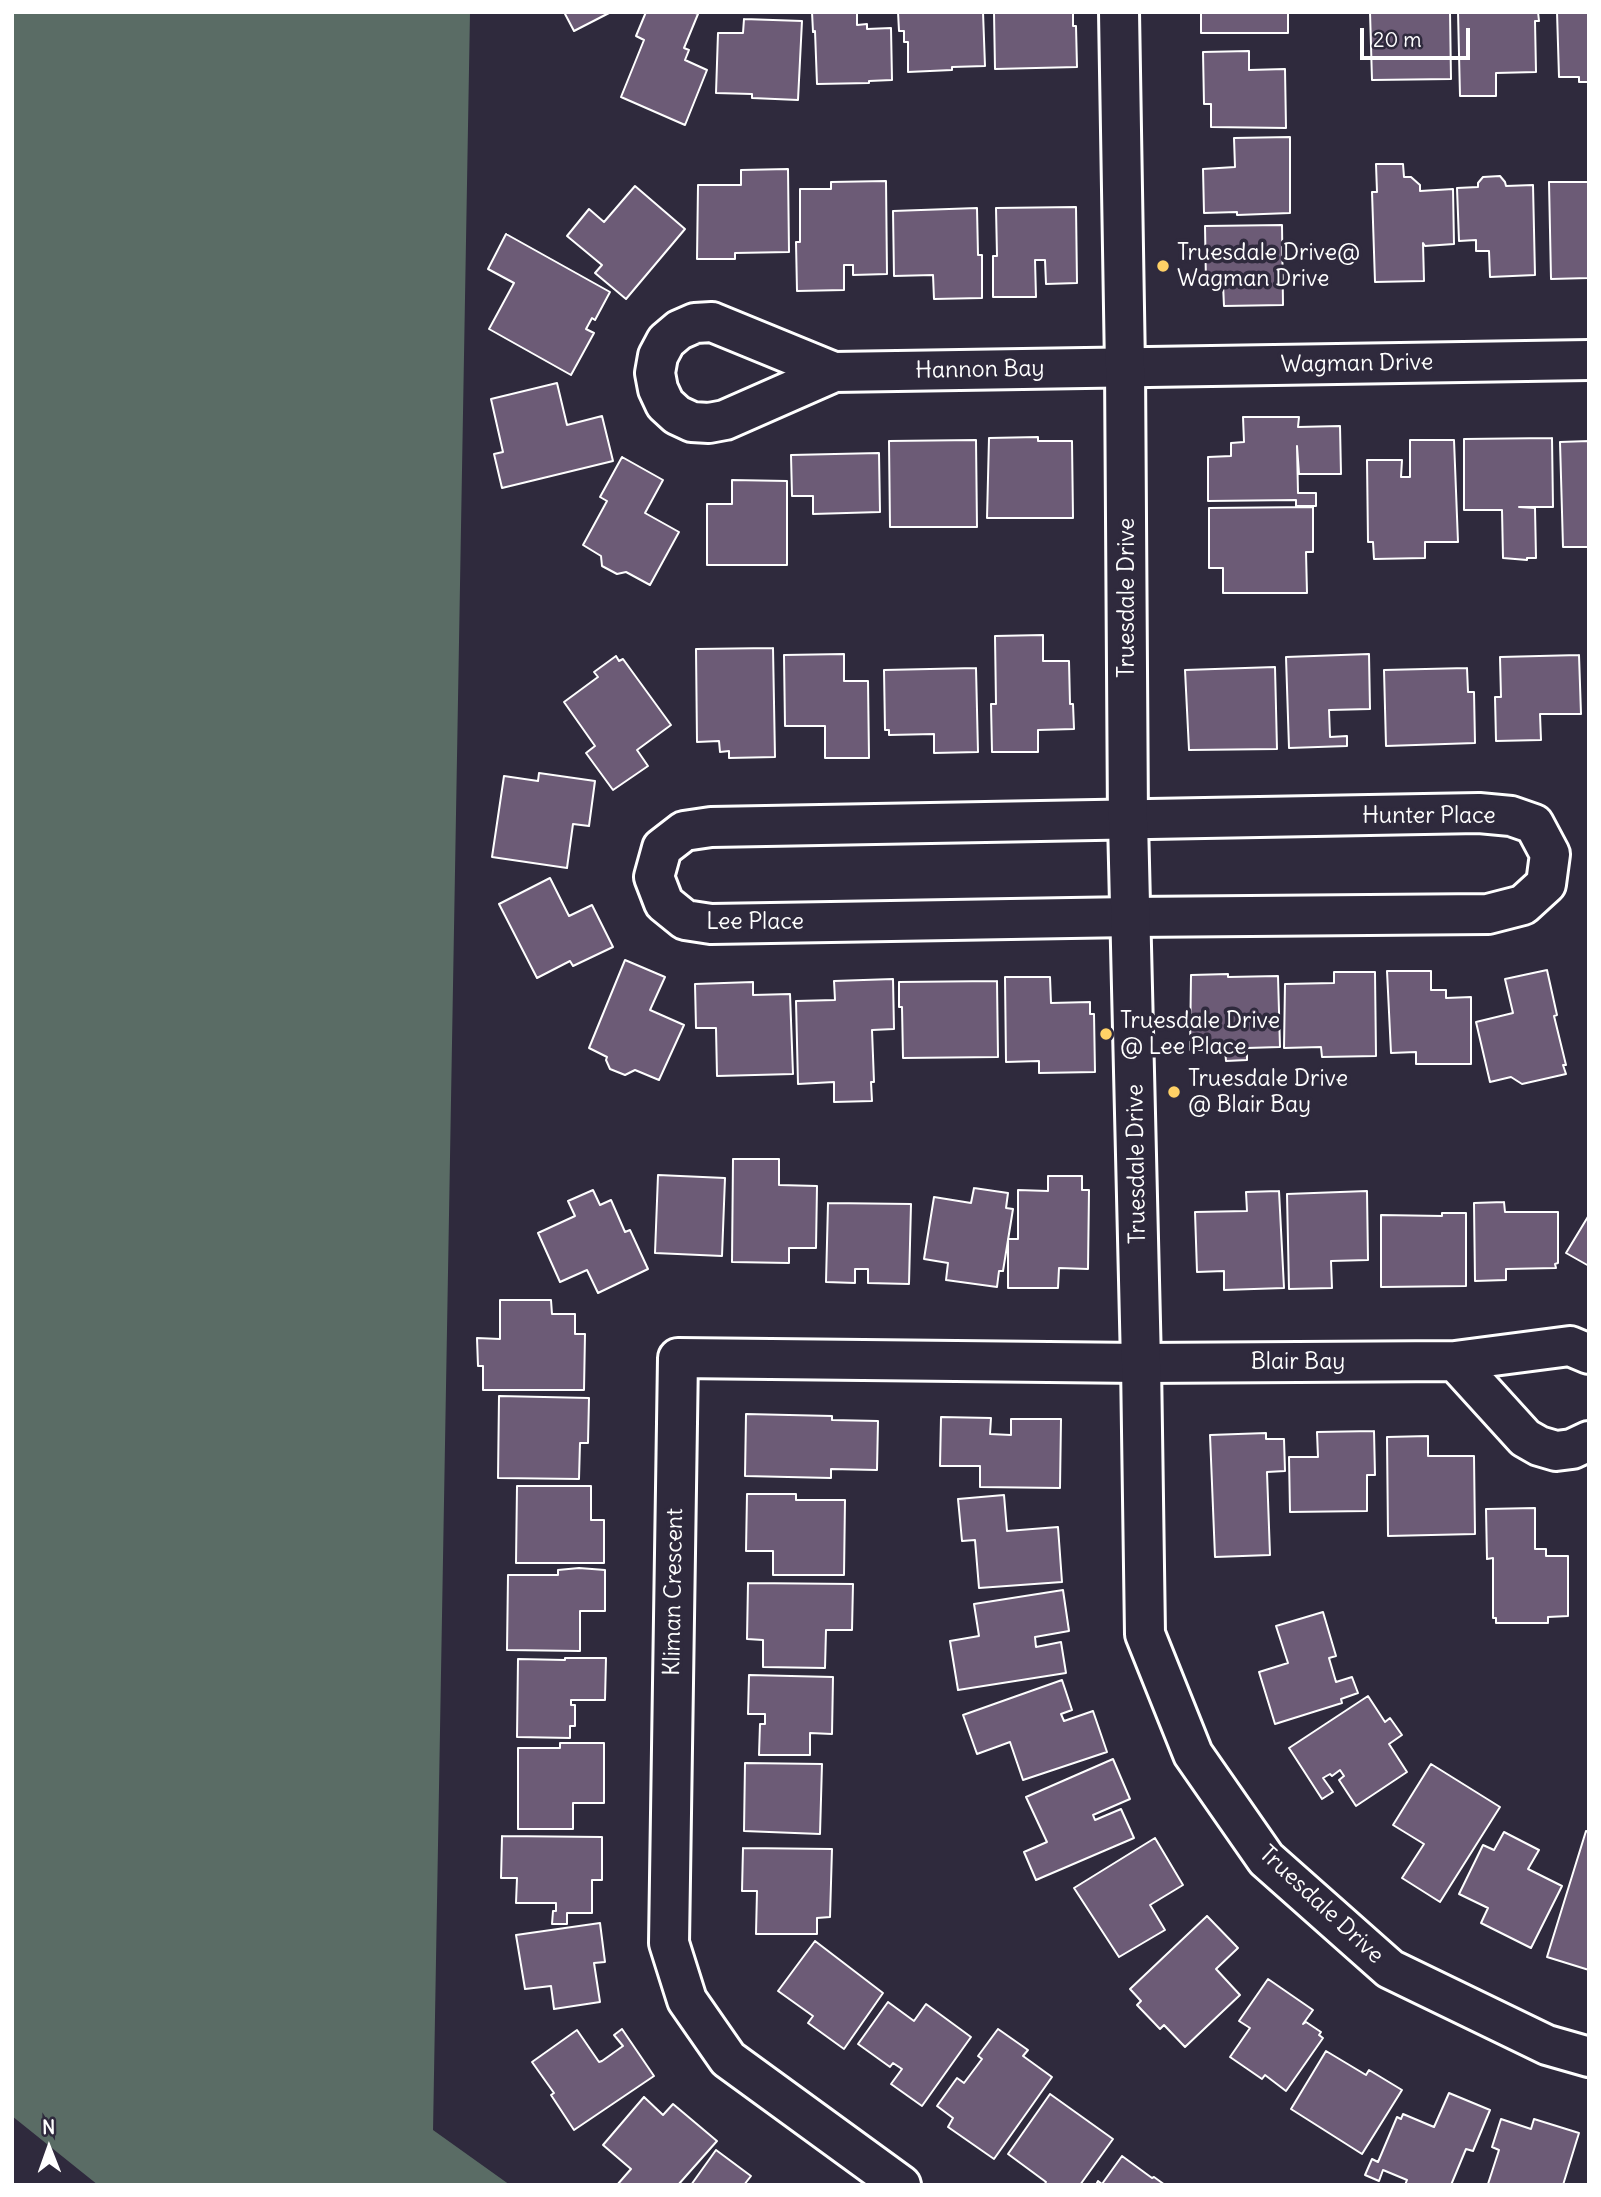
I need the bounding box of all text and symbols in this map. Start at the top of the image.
scale bar [1363,14,1473,58]
text: 20 m [1373,26,1422,53]
place label: Truesdale Drive@ Wagman Drive [1177,239,1360,293]
marker: Truesdale Drive@ Wagman Drive [1155,258,1171,274]
street label: Wagman Drive [1281,349,1433,379]
street label: Hannon Bay [915,355,1045,385]
street label: Truesdale Drive [1113,518,1141,678]
street label: Hunter Place [1362,802,1496,830]
street label: Lee Place [706,908,804,936]
place label: Truesdale Drive @ Lee Place [1120,1007,1280,1061]
marker: Truesdale Drive @ Lee Place [1098,1026,1114,1042]
place label: Truesdale Drive @ Blair Bay [1188,1065,1348,1119]
street label: Truesdale Drive [1122,1084,1152,1244]
marker: Truesdale Drive @ Blair Bay [1166,1084,1182,1100]
street label: Blair Bay [1251,1348,1345,1376]
street label: Kliman Crescent [659,1508,689,1676]
street label: Truesdale Drive [1253,1840,1389,1970]
north arrow [14,2113,84,2183]
text: N [42,2115,55,2139]

